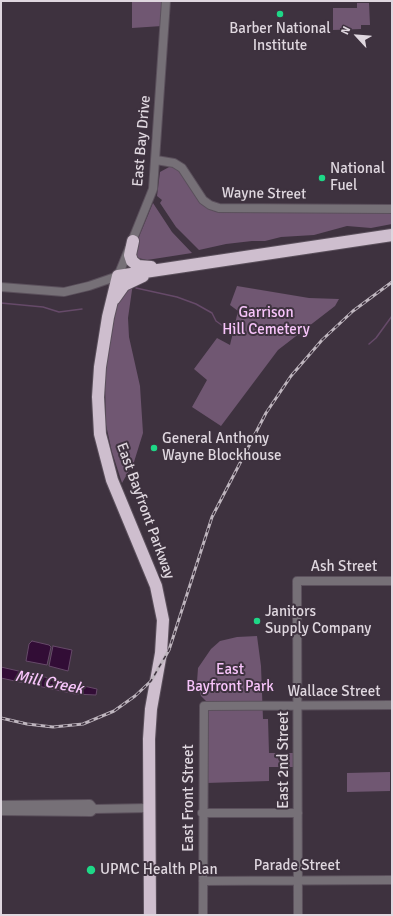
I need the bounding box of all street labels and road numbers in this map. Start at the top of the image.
street label: East Bay Drive [129,95,155,187]
street label: Wayne Street [221,184,307,204]
street label: East Bayfront Parkway [112,440,178,582]
street label: Ash Street [311,558,377,576]
street label: Wallace Street [288,683,380,701]
street label: East 2nd Street [275,711,293,809]
street label: East Front Street [180,744,198,852]
street label: Parade Street [254,857,340,875]

